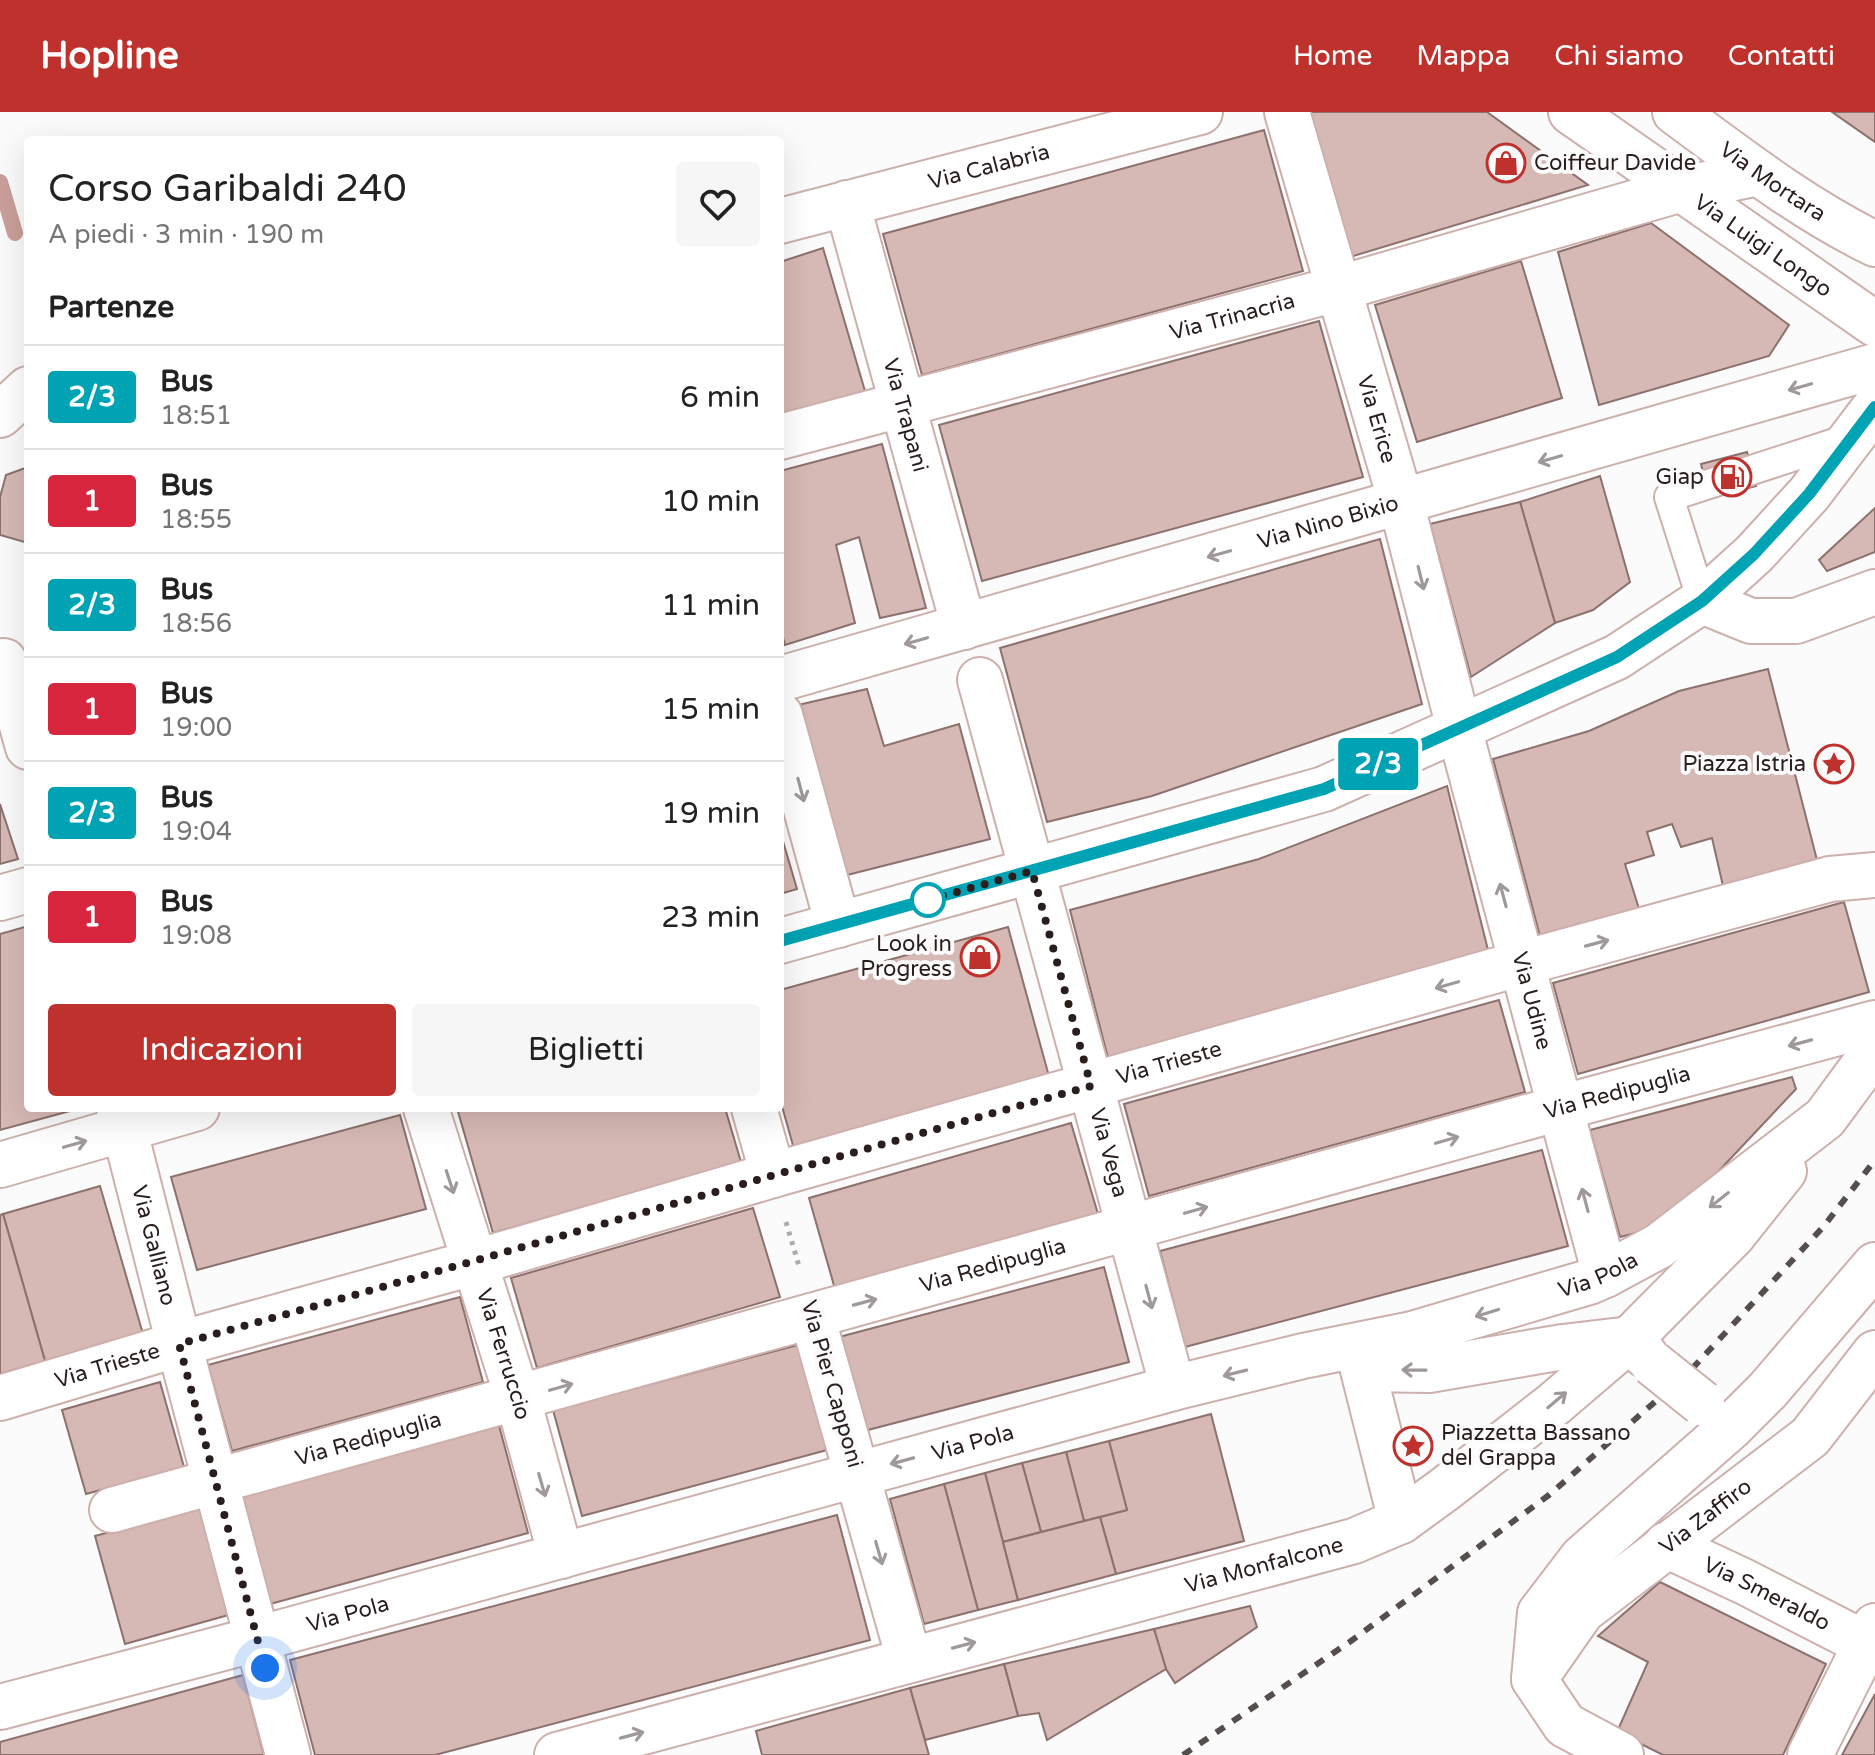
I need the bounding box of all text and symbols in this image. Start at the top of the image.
text: Hopline [40,33,179,79]
text: Home [1293,39,1372,73]
text: Mappa [1416,39,1510,73]
text: Chi siamo [1554,39,1684,73]
text: Contatti [1728,39,1835,73]
street label: Via Mortara [1714,136,1830,227]
street label: Via Calabria [926,139,1053,195]
shop icon: Coiffeur Davide [1485,142,1527,184]
place label: Coiffeur Davide [1534,150,1696,176]
button: heart [676,162,760,246]
text: Corso Garibaldi 240 [48,166,407,212]
street label: Via Luigi Longo [1689,189,1837,303]
text: A piedi · 3 min · 190 m [48,219,324,250]
street label: Via Trinacria [1167,288,1298,346]
text: Partenze [48,289,174,326]
street label: Via Trapani [877,355,934,475]
text: Bus [160,363,213,400]
street label: Via Erice [1352,372,1402,466]
text: 6 min [680,379,760,416]
text: 2/3 [68,380,116,414]
one-way arrow [1788,381,1813,395]
text: 18:51 [160,400,232,431]
one-way arrow [1538,452,1564,467]
fuel station icon: Giap [1711,456,1753,498]
place label: Giap [1656,464,1704,490]
text: Bus [160,467,213,504]
text: 10 min [661,483,760,520]
text: 1 [83,484,101,518]
street label: Via Nino Bixio [1255,490,1402,555]
text: 18:55 [160,504,232,535]
one-way arrow [1207,547,1233,562]
one-way arrow [1414,564,1429,590]
text: Bus [160,571,213,608]
text: 11 min [661,587,760,624]
text: 2/3 [68,588,116,622]
text: 18:56 [160,608,232,639]
one-way arrow [903,634,929,649]
text: Bus [160,675,213,712]
text: 15 min [661,691,760,728]
text: 1 [83,692,101,726]
text: 19:00 [160,712,232,743]
line badge: 2/3 [1332,738,1424,790]
place icon: Piazza Istria [1813,743,1855,785]
text: 2/3 [1354,747,1402,781]
place label: Piazza Istria [1682,751,1806,777]
one-way arrow [794,777,809,803]
text: Bus [160,779,213,816]
text: 19 min [661,795,760,832]
text: 2/3 [68,796,116,830]
text: 19:04 [160,816,232,847]
one-way arrow [1495,882,1510,908]
text: Bus [160,883,213,920]
unlabelled marker [911,883,945,917]
text: 23 min [661,899,760,936]
text: 1 [83,900,101,934]
text: 19:08 [160,920,232,951]
place label: Look in Progress [860,931,952,982]
one-way arrow [1583,935,1609,950]
shop icon: Look in Progress [959,936,1001,978]
street label: Via Udine [1506,949,1557,1053]
one-way arrow [1434,978,1460,993]
button: Indicazioni [48,1004,396,1096]
button: Biglietti [412,1004,760,1096]
street label: Via Trieste [1113,1036,1225,1090]
one-way arrow [1787,1037,1813,1052]
street label: Via Redipuglia [1541,1060,1693,1125]
street label: Via Vega [1084,1105,1133,1200]
one-way arrow [1433,1132,1459,1147]
one-way arrow [62,1136,87,1150]
one-way arrow [443,1169,458,1195]
street label: Via Galliano [126,1183,182,1309]
one-way arrow [1576,1188,1591,1214]
one-way arrow [1708,1192,1730,1209]
one-way arrow [1183,1202,1209,1217]
street label: Via Redipuglia [917,1233,1069,1298]
street label: Via Pola [1555,1247,1642,1303]
one-way arrow [1143,1283,1158,1309]
street label: Via Ferruccio [471,1285,536,1423]
one-way arrow [851,1294,877,1309]
street label: Via Pier Capponi [796,1297,868,1471]
one-way arrow [1475,1306,1501,1321]
street label: Via Trieste [52,1338,163,1394]
one-way arrow [1401,1362,1428,1378]
one-way arrow [1222,1366,1248,1381]
one-way arrow [547,1379,573,1394]
one-way arrow [1547,1391,1567,1409]
street label: Via Redipuglia [292,1406,444,1472]
street label: Via Pola [929,1419,1017,1467]
place label: Piazzetta Bassano del Grappa [1441,1420,1631,1471]
place icon: Piazzetta Bassano del Grappa [1392,1425,1434,1467]
one-way arrow [890,1455,916,1470]
one-way arrow [535,1471,550,1497]
street label: Via Zaffiro [1654,1473,1757,1560]
street label: Via Monfalcone [1182,1531,1346,1599]
one-way arrow [872,1540,887,1566]
street label: Via Smeraldo [1699,1551,1835,1636]
street label: Via Pola [304,1590,392,1638]
one-way arrow [951,1636,977,1651]
your location [245,1648,285,1688]
one-way arrow [619,1726,645,1741]

